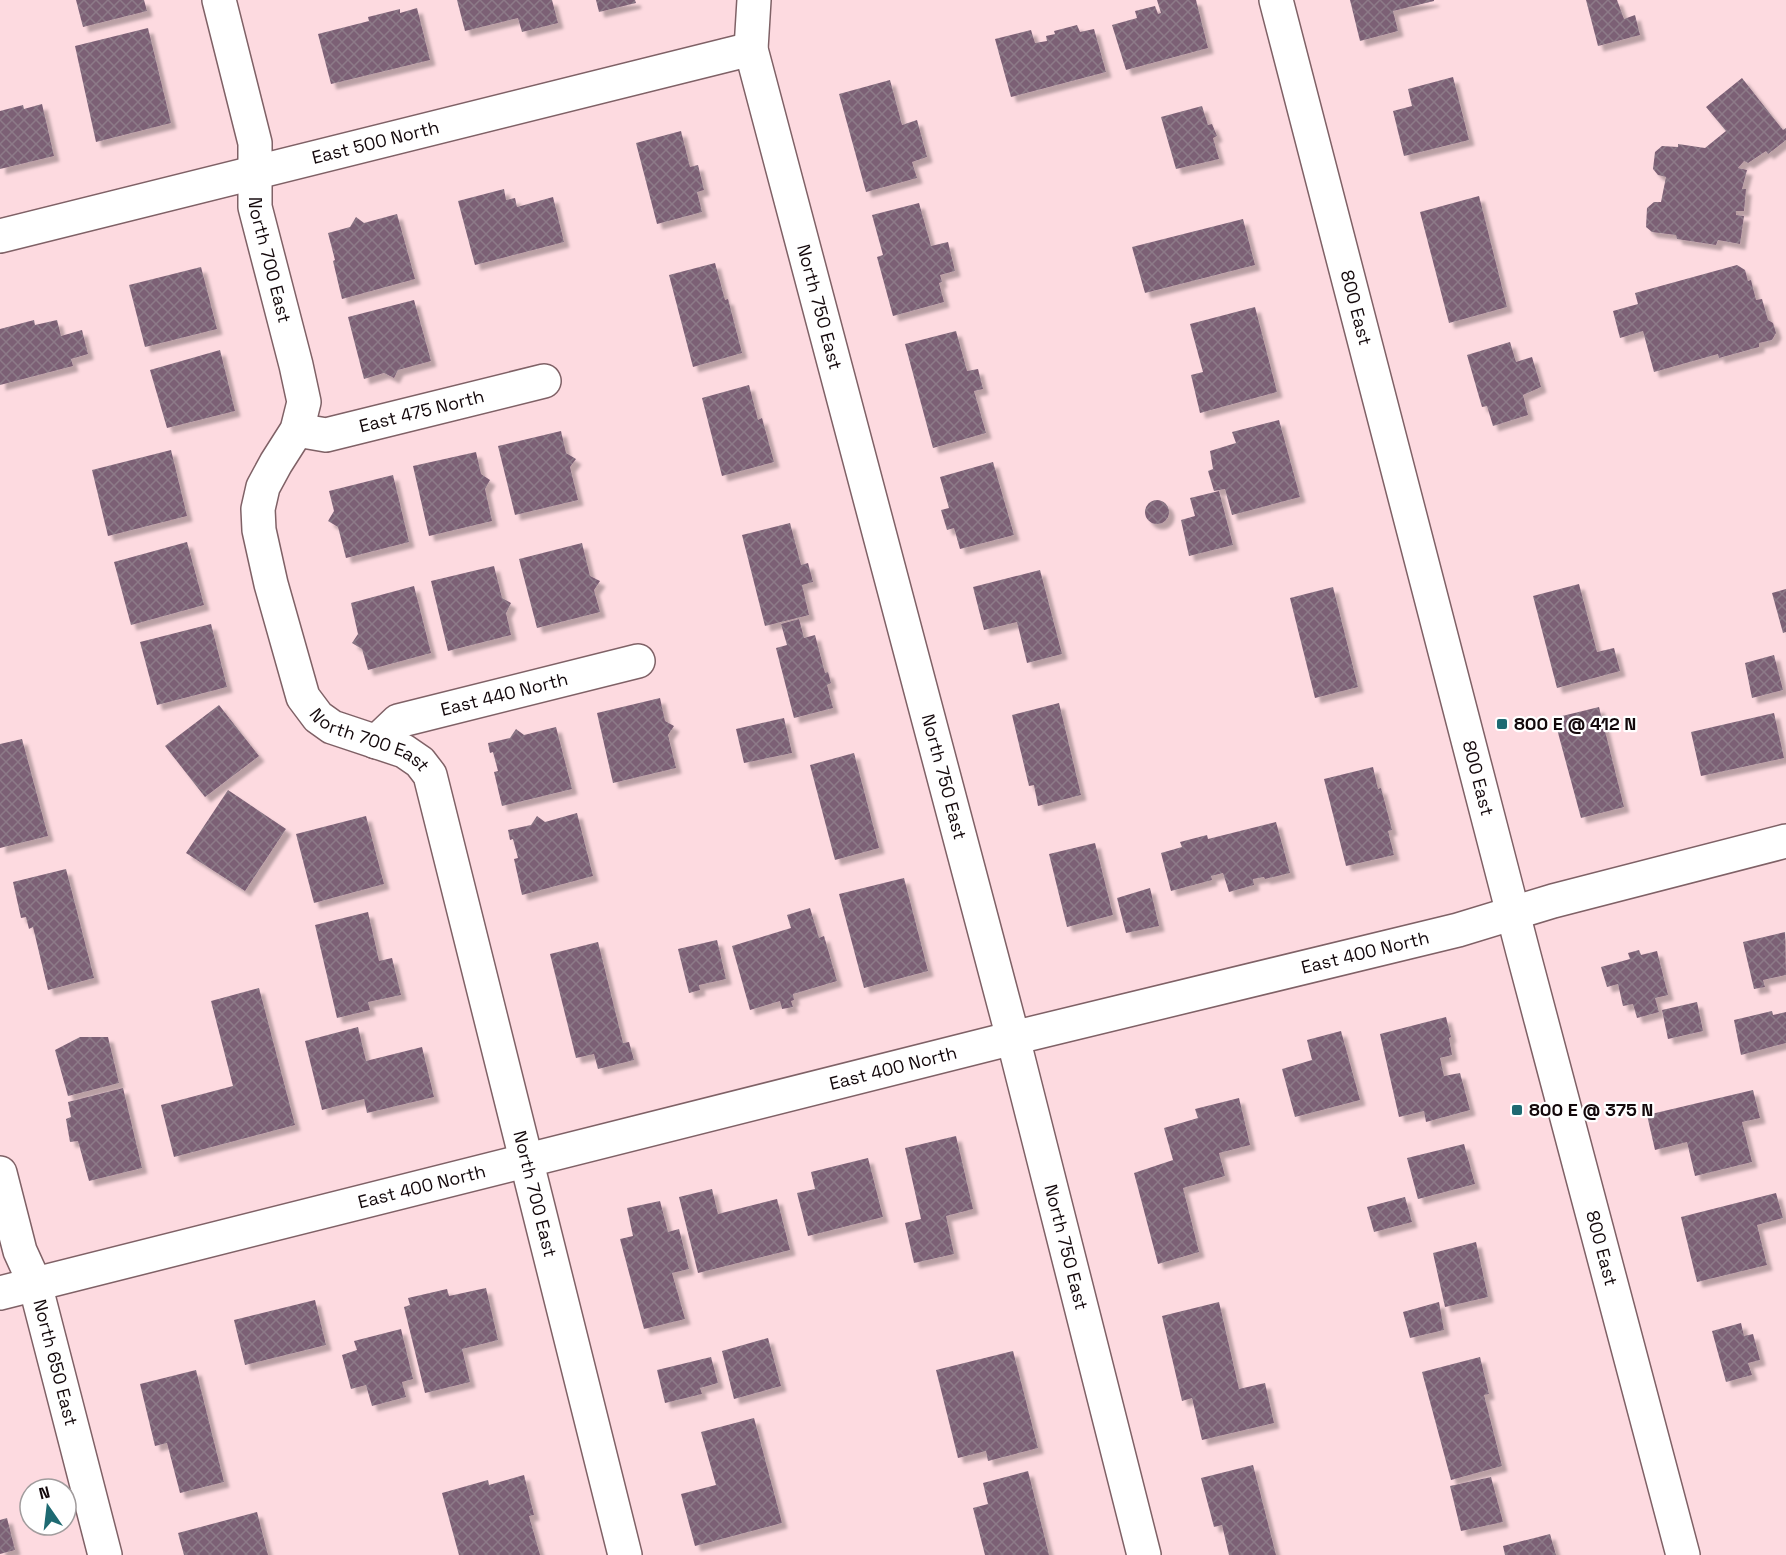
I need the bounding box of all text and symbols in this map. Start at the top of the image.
street label: East 500 North [309,115,441,169]
street label: North 700 East [244,197,297,325]
street label: North 750 East [792,242,847,372]
street label: 800 East [1336,268,1377,348]
street label: East 475 North [357,384,487,437]
street label: East 440 North [438,667,570,721]
street label: North 700 East [304,703,435,776]
street label: North 750 East [917,711,972,842]
place label: 800 E @ 412 N [1514,712,1636,735]
marker: 800 E @ 412 N [1495,717,1509,731]
street label: 800 East [1458,738,1499,818]
street label: East 400 North [1299,925,1431,979]
street label: East 400 North [827,1041,959,1095]
place label: 800 E @ 375 N [1529,1098,1653,1121]
marker: 800 E @ 375 N [1510,1103,1524,1117]
street label: North 700 East [508,1128,562,1260]
street label: East 400 North [355,1159,488,1213]
street label: North 750 East [1040,1182,1093,1312]
street label: 800 East [1581,1208,1623,1288]
street label: North 650 East [28,1297,83,1428]
north arrow [18,1477,78,1537]
text: N [37,1481,52,1504]

